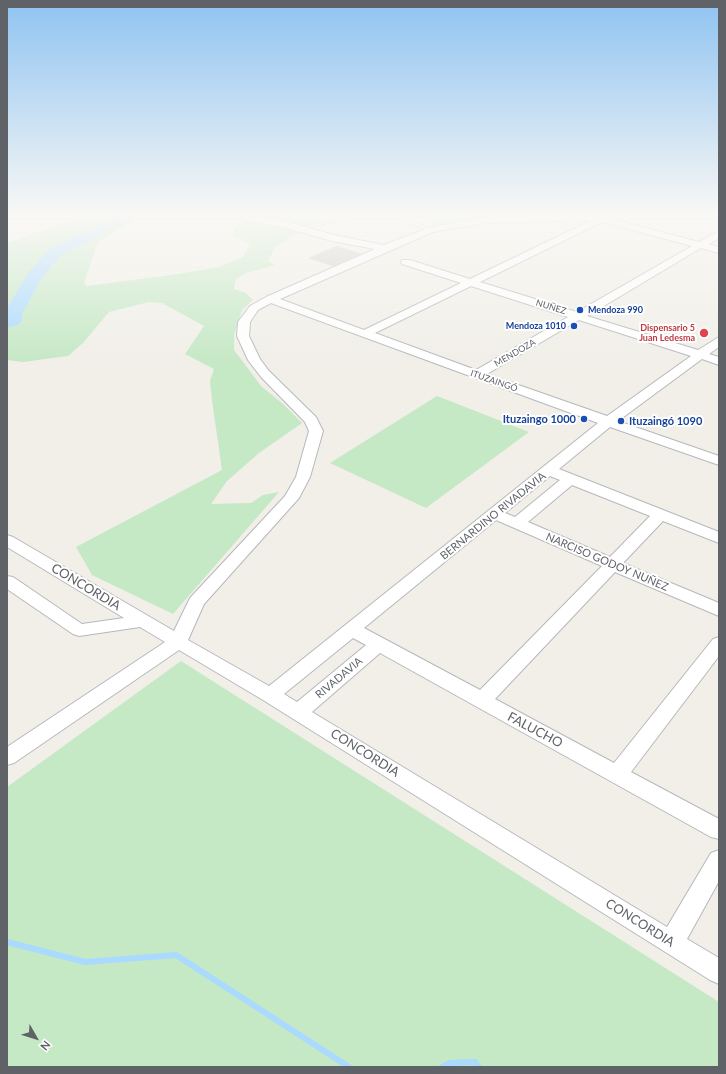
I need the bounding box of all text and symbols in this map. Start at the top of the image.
street label: NUÑEZ [535,297,567,317]
marker: Mendoza 990 [575,305,585,315]
place label: Mendoza 990 [588,305,643,315]
place label: Mendoza 1010 [506,321,566,331]
marker: Mendoza 1010 [569,321,579,331]
place label: Dispensario 5 Juan Ledesma [639,323,695,344]
marker: Dispensario 5 Juan Ledesma [698,327,710,339]
street label: MENDOZA [492,337,538,369]
street label: ITUZAINGÓ [469,368,519,394]
place label: Ituzaingo 1000 [503,412,576,426]
marker: Ituzaingo 1000 [579,414,589,424]
place label: Ituzaingó 1090 [629,414,702,428]
marker: Ituzaingó 1090 [616,416,626,426]
street label: BERNARDINO RIVADAVIA [438,469,548,563]
street label: NARCISO GODOY NUÑEZ [544,530,670,594]
street label: CONCORDIA [48,560,124,614]
street label: RIVADAVIA [313,655,365,701]
street label: FALUCHO [505,709,565,751]
street label: CONCORDIA [328,726,402,780]
street label: CONCORDIA [603,896,677,950]
north arrow [16,1018,56,1058]
text: N [38,1038,53,1053]

